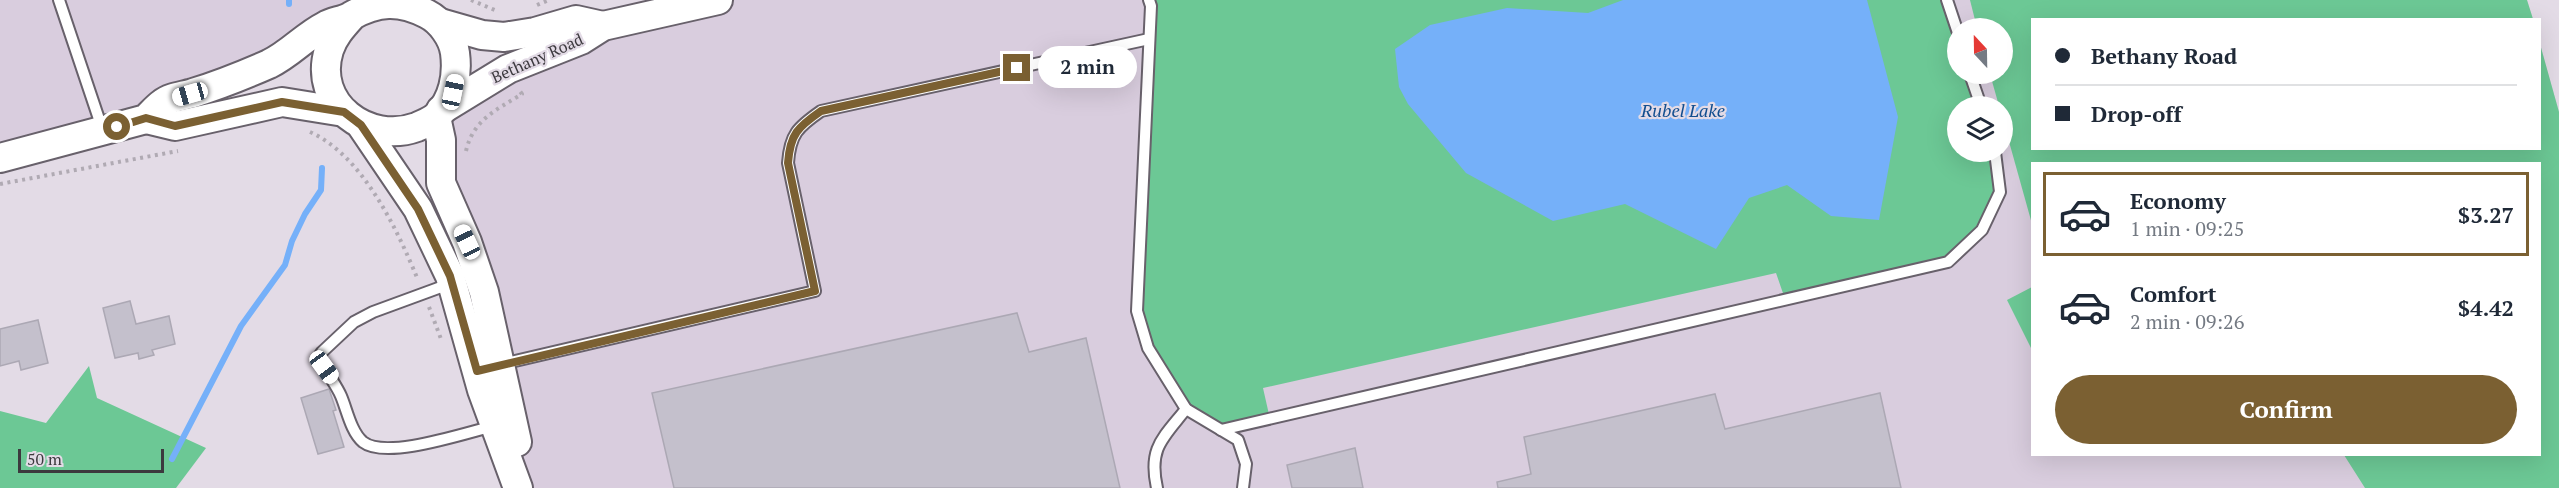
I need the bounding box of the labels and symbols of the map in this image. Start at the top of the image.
north arrow [1947,18,2013,84]
street label: Bethany Road [488,28,587,88]
callout: 2 min [1038,47,1137,89]
route end [1003,54,1030,81]
car [440,73,466,111]
car [170,80,210,108]
water label: Rubel Lake [1640,98,1725,122]
route start [103,113,130,140]
car [451,222,483,262]
car [306,347,342,387]
scale bar [18,446,164,474]

